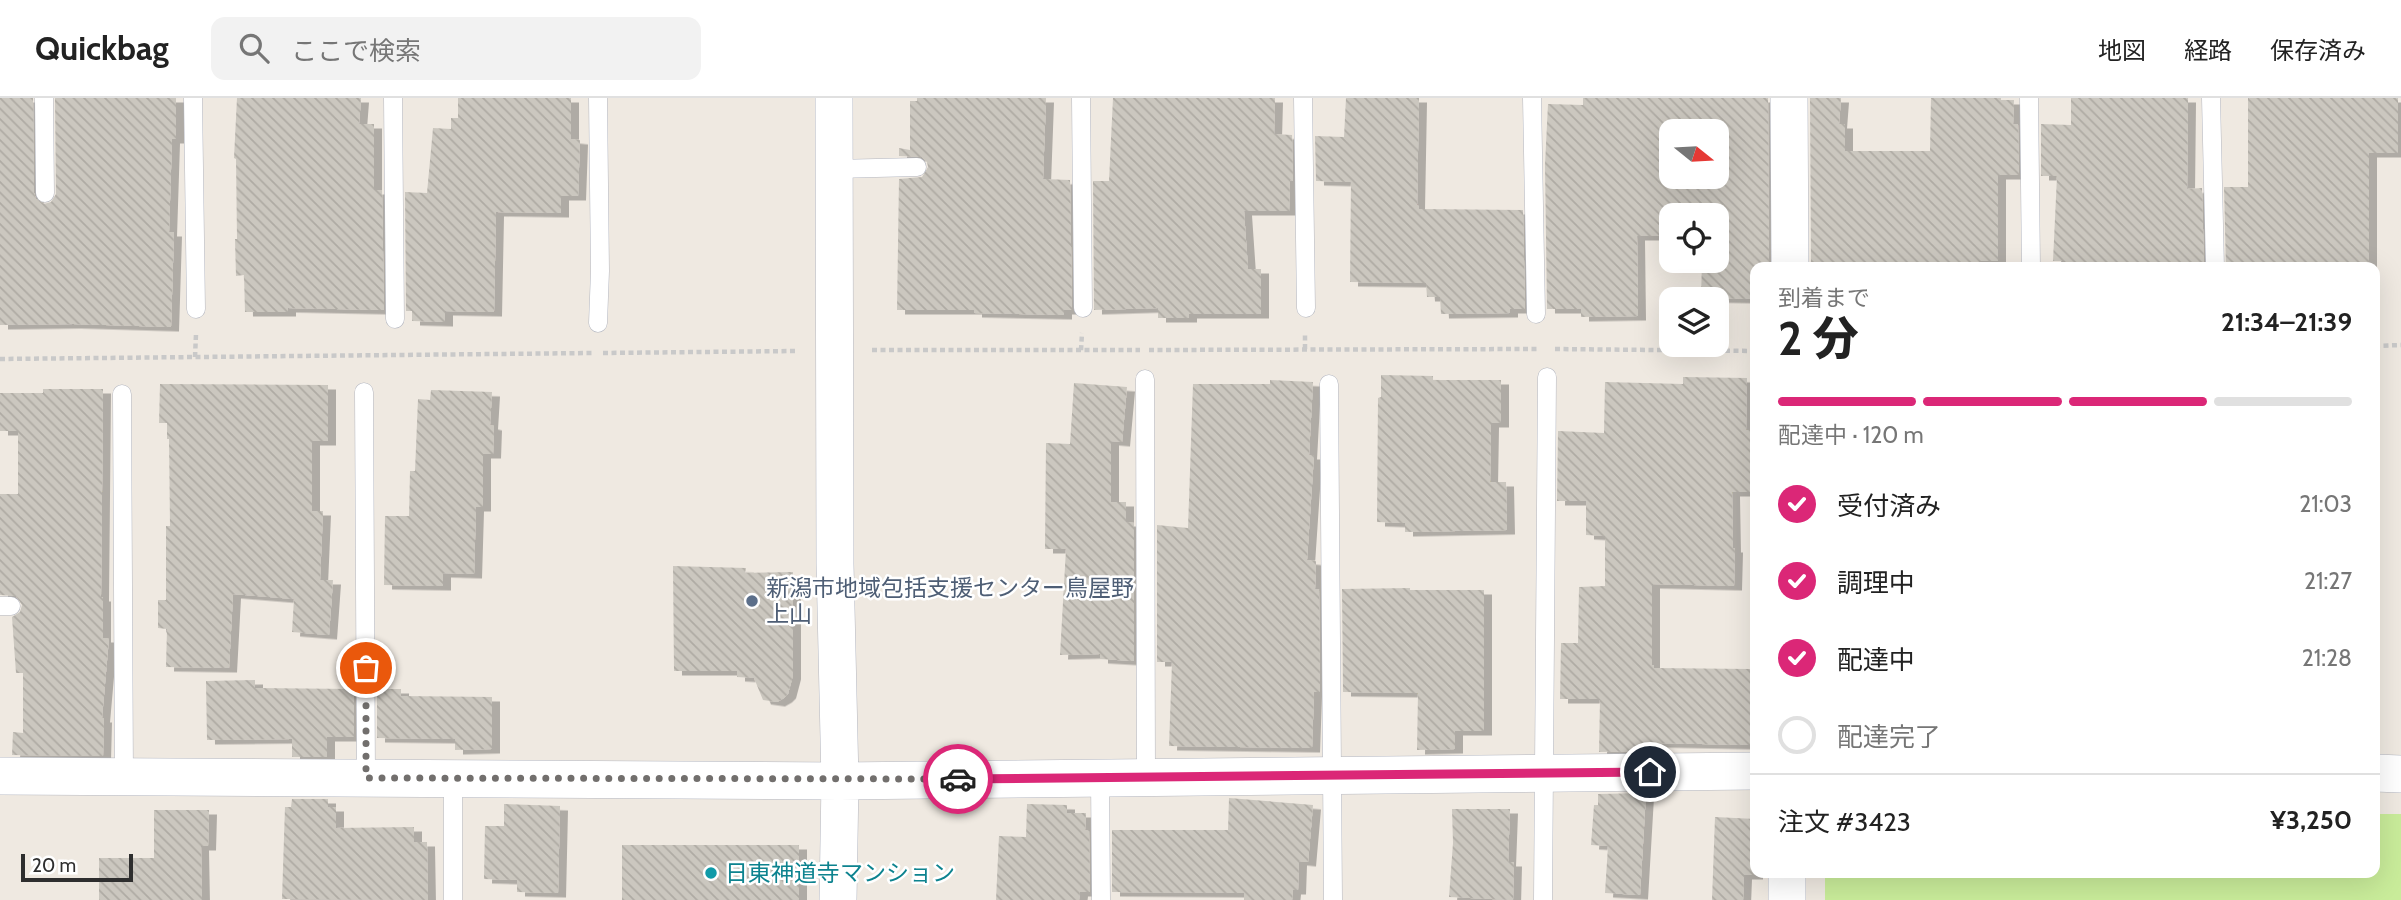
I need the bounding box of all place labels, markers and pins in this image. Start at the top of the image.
place label: 新潟市地域包括支援センター鳥屋野 上山 [766,574,1134,628]
marker: 新潟市地域包括支援センター鳥屋野 上山 [744,593,760,609]
pin [336,638,396,698]
pin [1620,742,1680,802]
place label: 日東神道寺マンション [725,859,955,887]
marker: 日東神道寺マンション [703,865,719,881]

